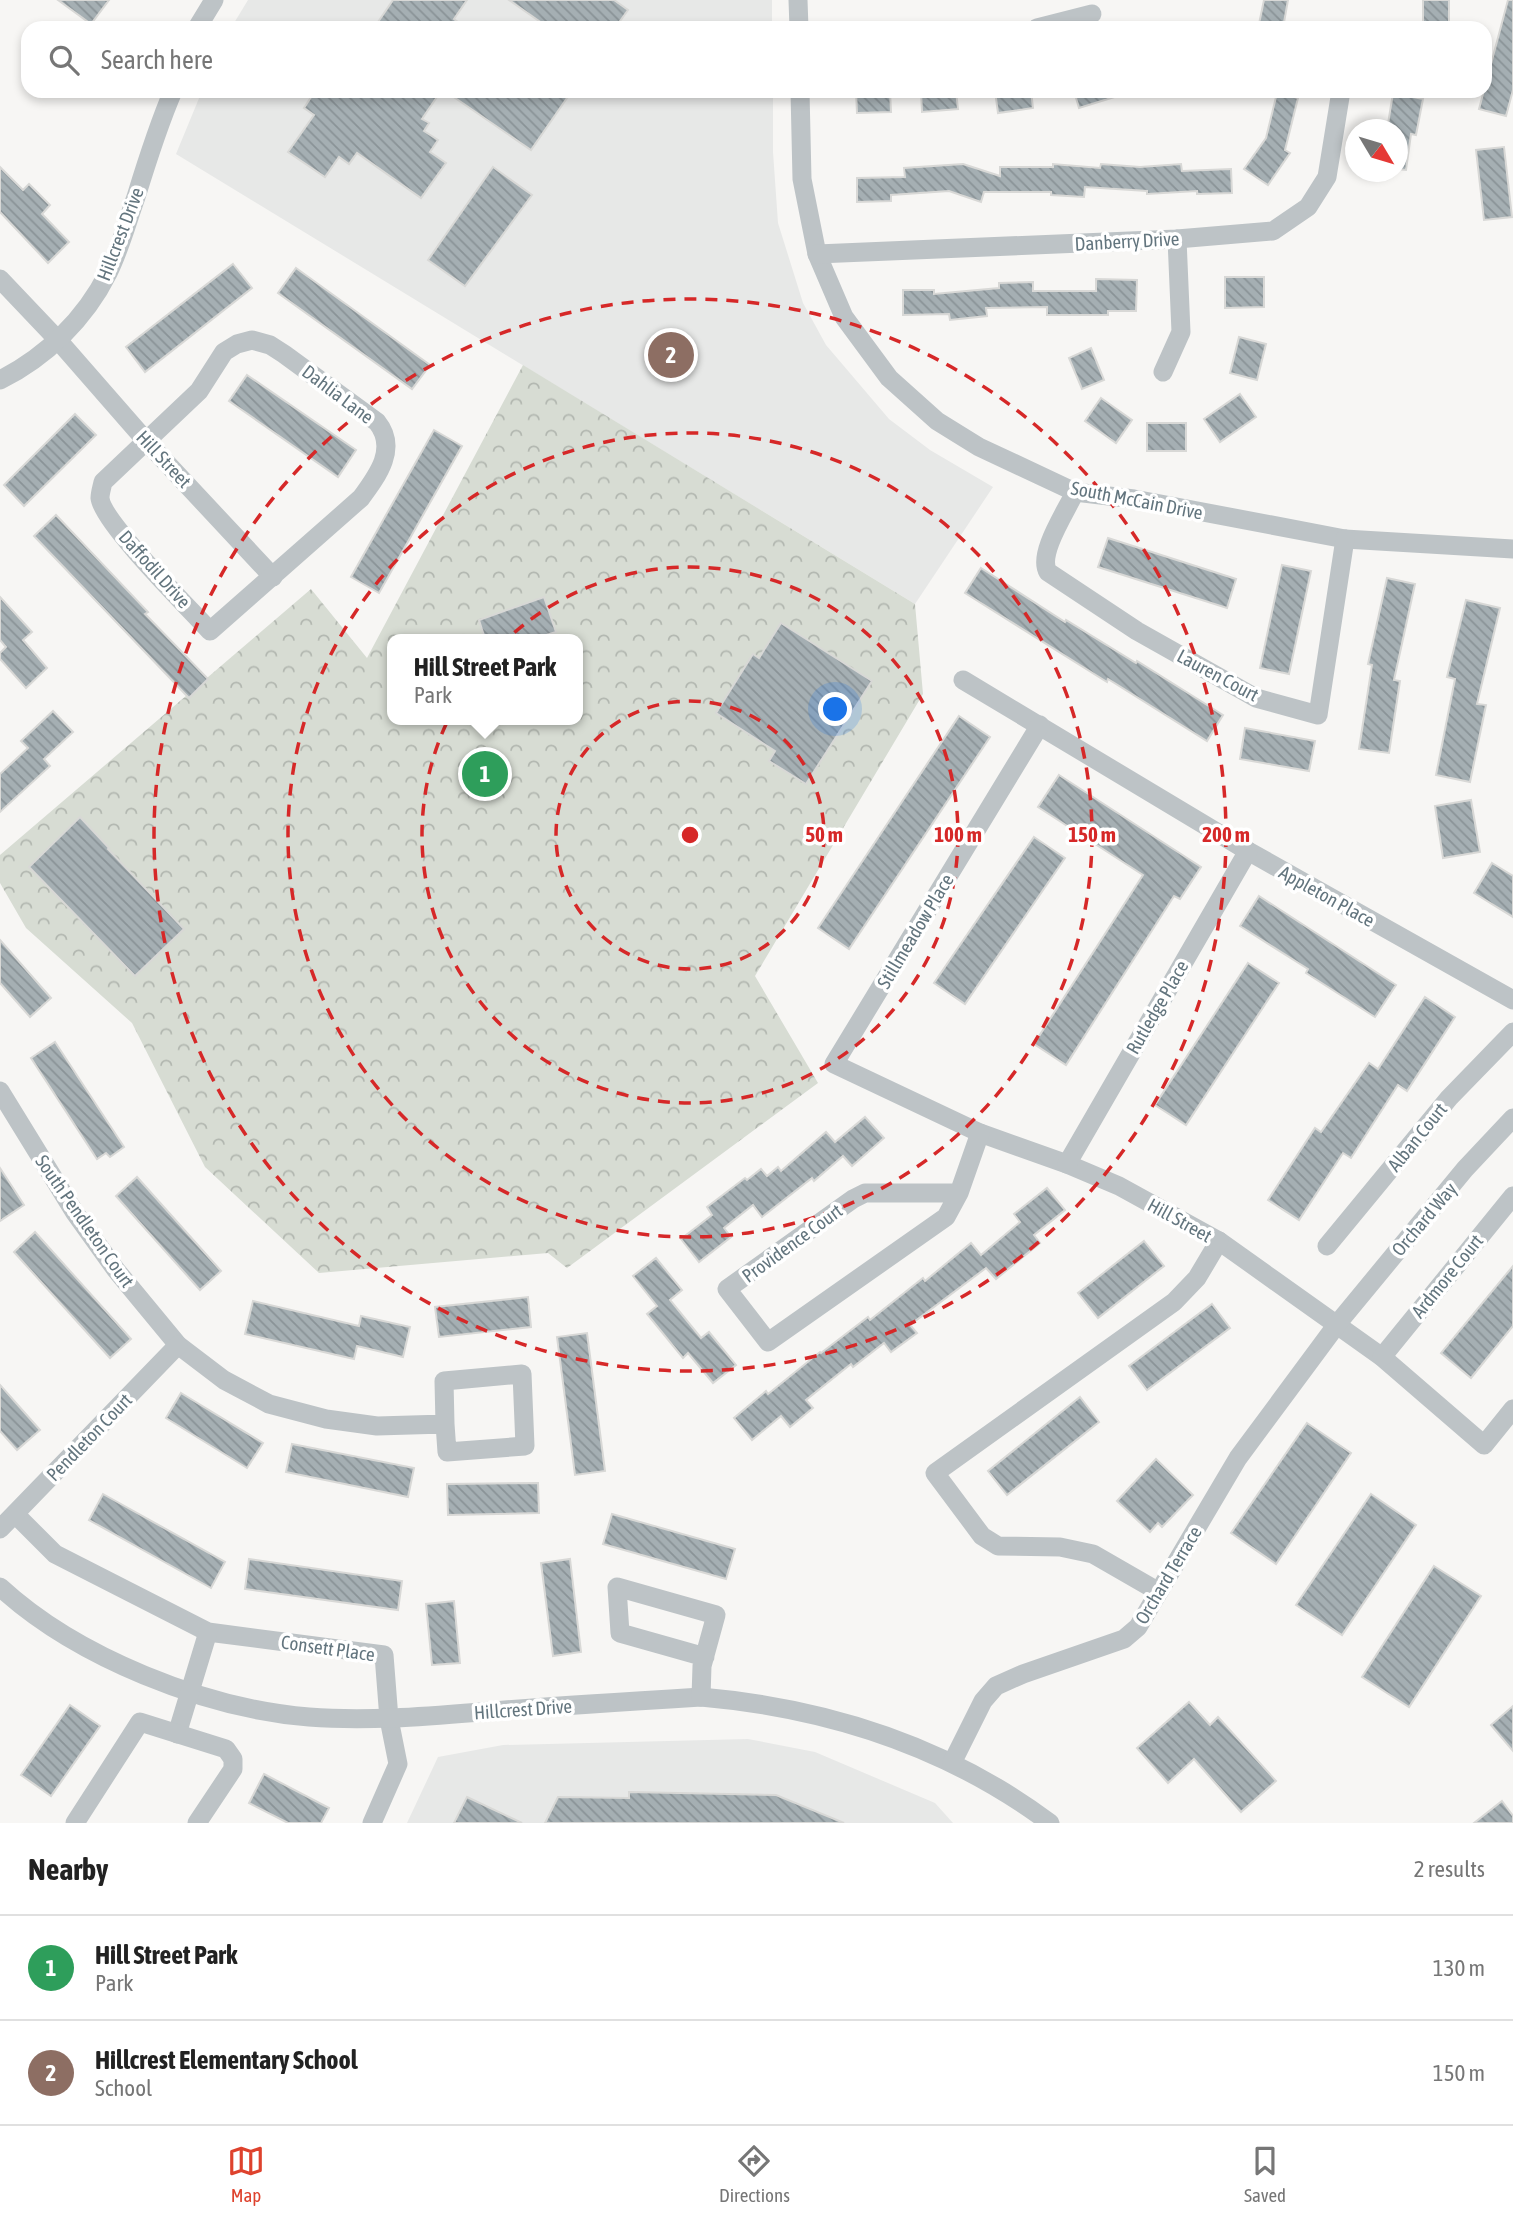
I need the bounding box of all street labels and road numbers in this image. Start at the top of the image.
street label: Hillcrest Drive [92,184,148,284]
street label: Danberry Drive [1074,227,1180,255]
street label: Dahlia Lane [298,360,378,428]
street label: Hill Street [132,426,196,492]
street label: South McCain Drive [1069,476,1205,524]
street label: Daffodil Drive [115,526,195,612]
street label: Lauren Court [1174,644,1262,706]
street label: Appleton Place [1275,861,1379,931]
street label: Stillmeadow Place [872,870,958,992]
street label: Rutledge Place [1121,956,1193,1058]
street label: Alban Court [1383,1098,1451,1176]
street label: South Pendleton Court [31,1151,139,1291]
street label: Orchard Way [1387,1178,1461,1260]
street label: Hill Street [1144,1193,1216,1247]
street label: Providence Court [738,1199,846,1287]
street label: Ardmore Court [1407,1230,1487,1322]
street label: Pendleton Court [42,1389,136,1485]
street label: Orchard Terrace [1130,1522,1206,1628]
street label: Consett Place [280,1631,376,1665]
street label: Hillcrest Drive [473,1695,573,1723]

